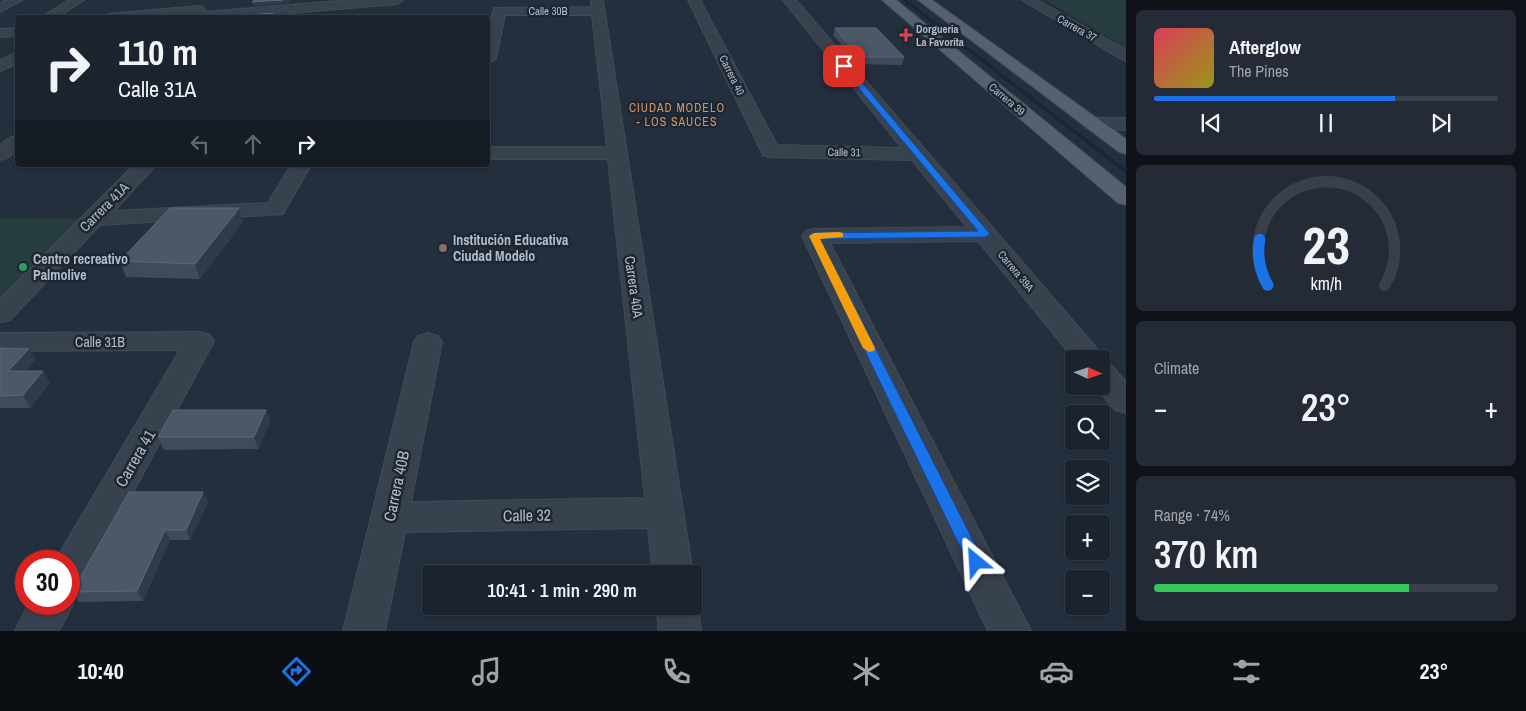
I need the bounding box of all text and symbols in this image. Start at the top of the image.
street label: Calle 30B [528,4,568,18]
street label: Carrera 37 [1055,11,1099,45]
place label: Dorgueria La Favorita [916,22,964,49]
text: 110 m [118,29,198,76]
marker: Dorgueria La Favorita [900,29,912,41]
text: Afterglow [1229,34,1301,60]
icon: right [35,35,100,100]
pin [823,45,865,87]
icon: arrive [830,52,858,80]
street label: Carrera 40 [716,53,748,97]
text: The Pines [1229,60,1289,82]
text: Calle 31A [118,74,196,104]
street label: Carrera 39 [986,80,1028,118]
district label: CIUDAD MODELO - LOS SAUCES [629,100,725,130]
icon: previous [1197,109,1225,137]
icon: pause [1312,109,1340,137]
icon: next [1427,109,1455,137]
icon: left [186,130,214,158]
icon: ahead [239,130,267,158]
icon: right [292,130,320,158]
street label: Calle 31 [827,145,861,159]
street label: Carrera 41A [76,178,133,235]
text: 23 [1302,210,1350,280]
place label: Institución Educativa Ciudad Modelo [453,231,569,265]
marker: Institución Educativa Ciudad Modelo [437,242,449,254]
street label: Carrera 39A [995,248,1038,295]
place label: Centro recreativo Palmolive [33,250,128,284]
street label: Carrera 40A [621,255,647,320]
marker: Centro recreativo Palmolive [17,261,29,273]
text: km/h [1310,272,1342,296]
street label: Calle 31B [75,333,125,351]
north arrow [1065,350,1110,395]
map controls [1065,350,1110,615]
text: Climate [1154,357,1199,379]
text: 23° [1301,382,1351,433]
text: − [1154,389,1167,427]
text: + [1485,389,1498,427]
button: search [1065,405,1110,450]
street label: Carrera 41 [110,425,161,491]
street label: Carrera 40B [378,449,414,523]
button: layers [1065,460,1110,505]
street label: Calle 32 [503,504,551,526]
text: Range · 74% [1154,504,1230,526]
button: + [1065,515,1110,560]
text: 370 km [1154,529,1258,580]
position arrow [949,535,1001,587]
speed limit sign: 30 [15,550,80,615]
button: − [1065,570,1110,615]
text: 10:41 · 1 min · 290 m [487,577,637,603]
icon: directions [279,654,314,689]
icon: music [469,654,504,689]
icon: phone [659,654,694,689]
icon: climate [849,654,884,689]
icon: car [1039,654,1074,689]
icon: filters [1229,654,1264,689]
text: 10:40 [78,656,124,686]
text: 23° [1419,656,1448,686]

